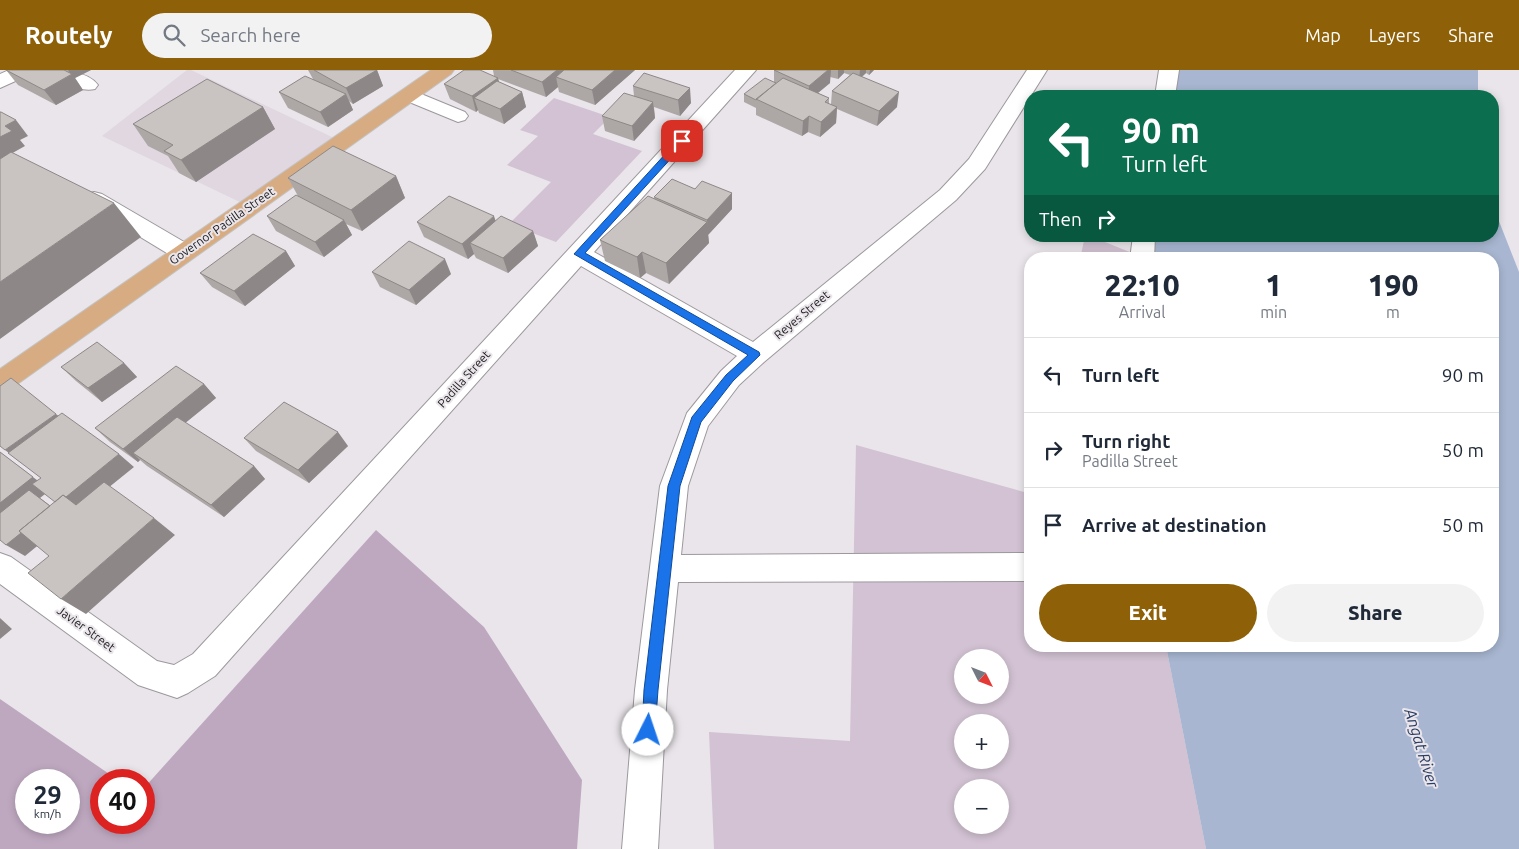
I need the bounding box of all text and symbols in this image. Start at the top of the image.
search box [142,13,492,58]
icon: search [160,21,188,49]
text: Routely [25,22,112,49]
text: Search here [200,24,301,46]
text: Map [1305,25,1341,45]
text: Layers [1369,25,1420,45]
text: Share [1448,25,1494,45]
icon: left [1039,110,1104,175]
text: 90 m [1122,110,1200,150]
pin [661,120,703,162]
icon: arrive [668,127,696,155]
text: Turn left [1122,151,1207,176]
street label: Governor Padilla Street [167,184,277,267]
icon: right [1092,205,1120,233]
text: Then [1039,208,1082,230]
text: 22:10 [1105,268,1180,302]
text: 1 [1265,268,1282,302]
text: 190 [1368,268,1418,302]
street label: Reyes Street [771,288,832,341]
text: Arrival [1119,303,1165,321]
text: min [1260,303,1287,321]
text: m [1386,303,1400,321]
street label: Padilla Street [435,347,493,410]
icon: left [1039,361,1067,389]
text: Turn left [1082,364,1160,386]
text: 90 m [1442,364,1484,386]
text: Turn right [1082,430,1170,452]
icon: right [1039,436,1067,464]
text: 50 m [1442,439,1484,461]
text: Padilla Street [1082,452,1178,470]
icon: arrive [1039,511,1067,539]
text: Arrive at destination [1082,514,1267,536]
text: 50 m [1442,514,1484,536]
button: Exit [1039,584,1257,642]
button: Share [1267,584,1484,642]
street label: Javier Street [55,603,118,654]
north arrow [954,649,1009,704]
map controls [954,649,1009,834]
position arrow [621,703,673,755]
water label: Angat River [1401,705,1443,791]
button: + [954,714,1009,769]
speed limit sign: 40 [90,769,155,834]
button: − [954,779,1009,834]
text: 29 [33,781,62,809]
text: km/h [34,807,61,820]

